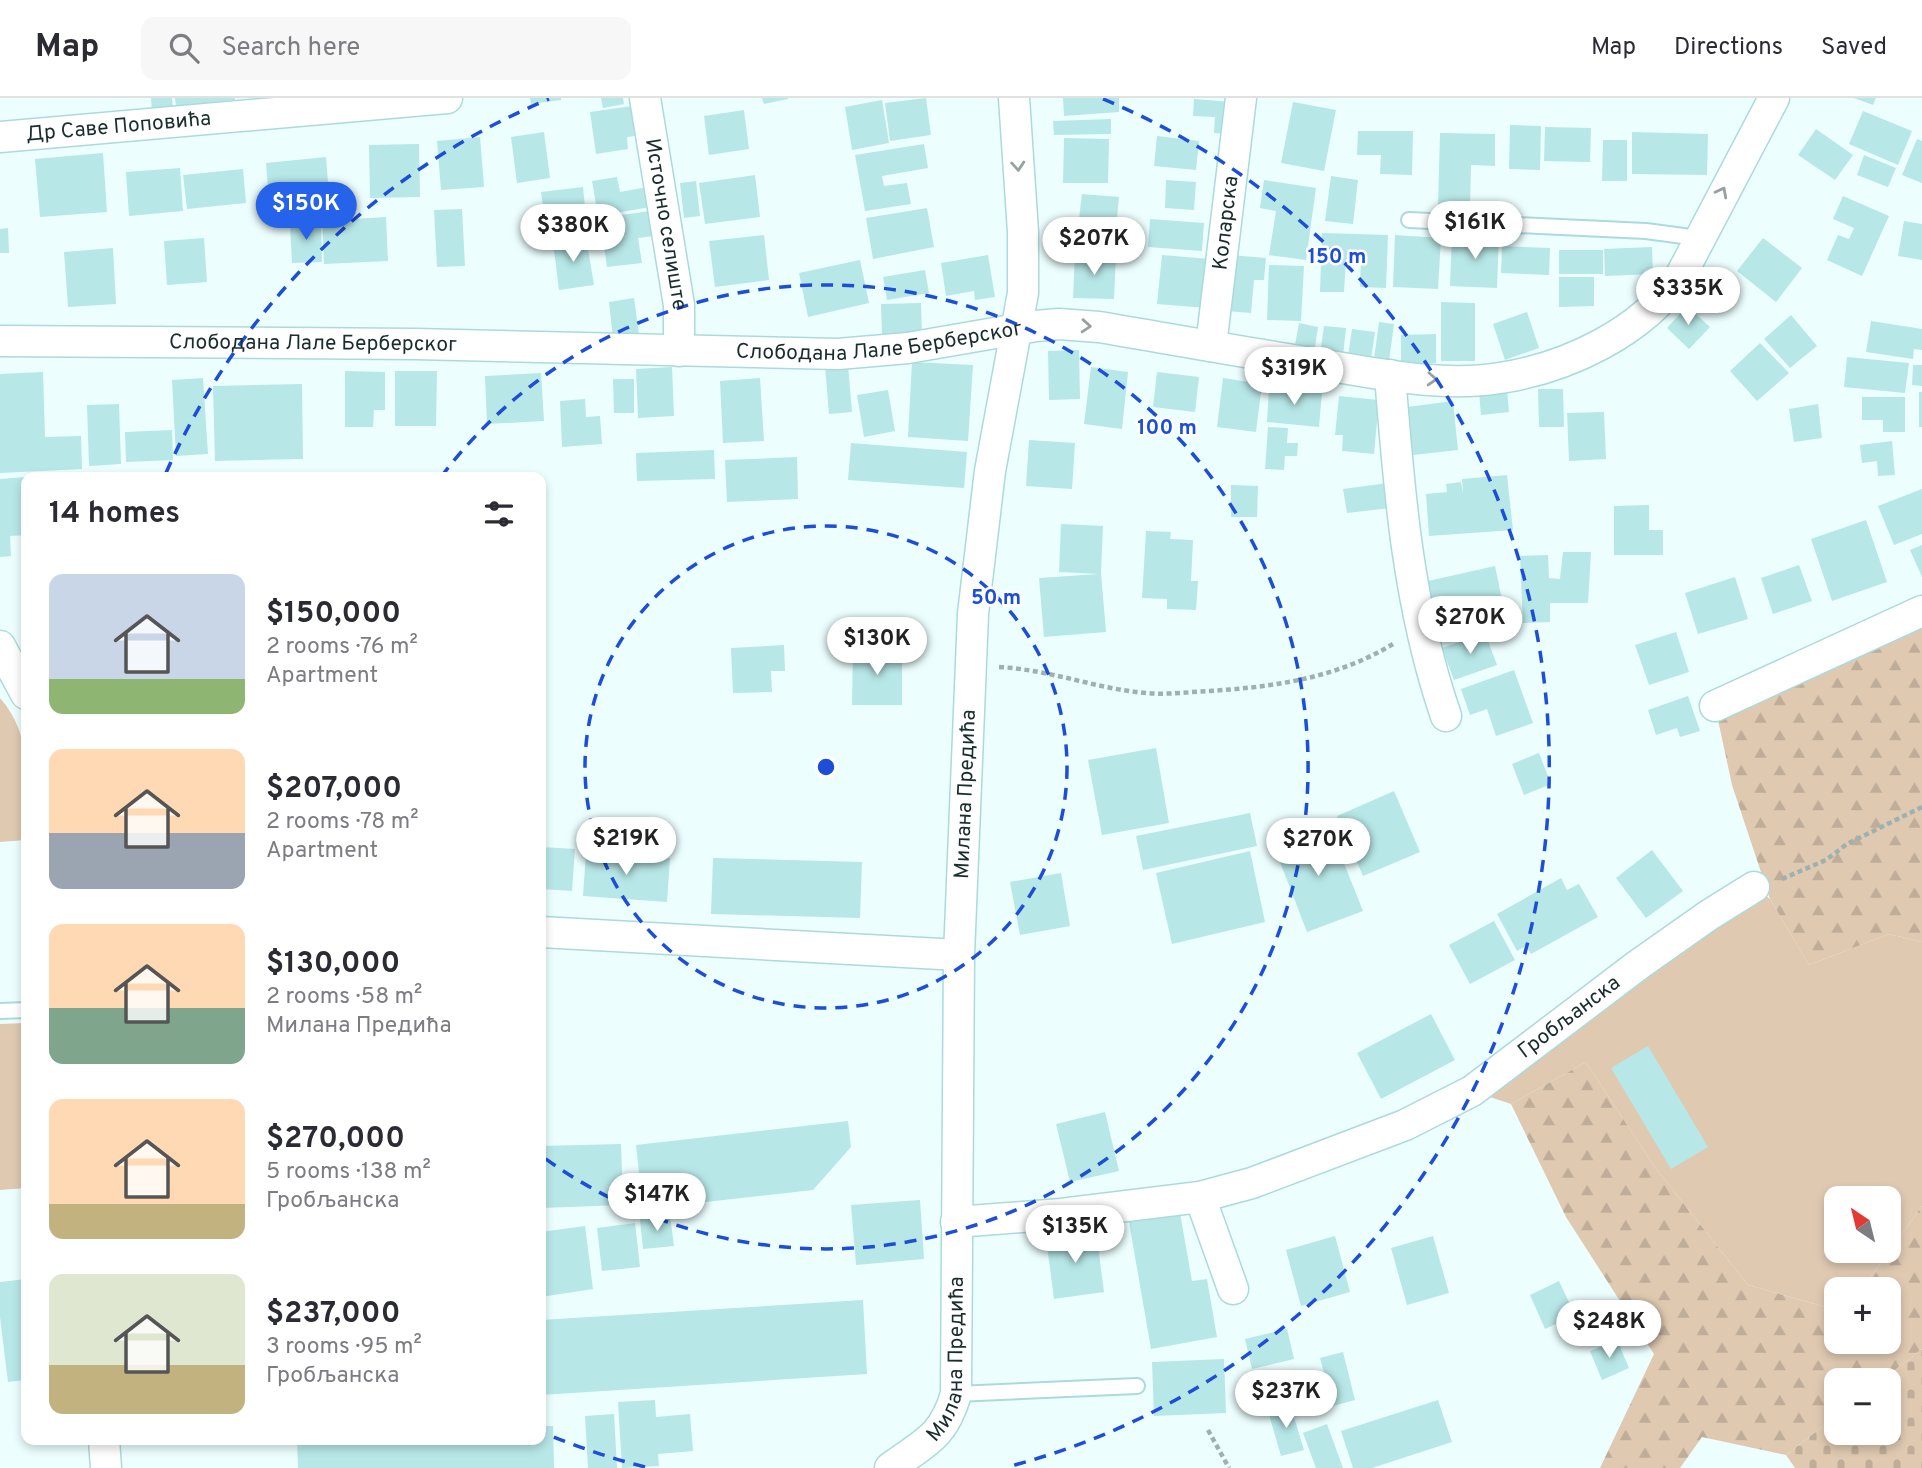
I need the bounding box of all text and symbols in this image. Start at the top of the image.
search box [141,17,631,80]
text: Map [35,27,99,69]
icon: search [165,29,203,67]
text: Search here [221,32,360,65]
text: Map [1591,33,1636,63]
text: Directions [1674,33,1783,63]
text: Saved [1821,33,1887,63]
street label: Др Саве Поповића [25,105,212,148]
street label: Источно селиште [638,136,693,312]
one-way arrow [1010,161,1025,172]
street label: Коларска [1207,174,1245,272]
pin: $150K [257,183,355,242]
one-way arrow [1714,187,1727,199]
text: $150K [272,190,340,219]
pin: $161K [1426,202,1524,261]
pin: $380K [524,204,622,264]
text: $161K [1444,209,1506,238]
text: $380K [536,212,610,241]
pin: $207K [1045,218,1143,277]
text: $207K [1058,225,1130,254]
text: 150 m [1308,244,1366,271]
pin: $335K [1639,268,1737,327]
text: $335K [1652,275,1724,304]
street label: Слободана Лале Берберског [736,315,1024,368]
one-way arrow [1081,318,1092,333]
street label: Слободана Лале Берберског [169,329,457,358]
pin: $319K [1245,348,1343,407]
text: $319K [1260,355,1328,384]
one-way arrow [1427,371,1438,386]
text: 100 m [1137,415,1197,442]
icon: filters [480,495,518,533]
text: 14 homes [49,496,180,533]
text: 50 m [971,585,1021,612]
text: $150,000 [266,596,401,633]
pin: $270K [1421,596,1519,656]
icon: home [105,602,189,686]
text: $270K [1434,604,1506,633]
pin: $130K [828,618,926,677]
text: $130K [843,625,911,654]
text: 2 rooms · 76 m² [266,633,418,662]
text: Apartment [266,662,378,691]
street label: Милана Предића [949,709,983,879]
centre of rings [814,755,838,779]
text: $207,000 [266,771,402,808]
icon: home [105,777,189,861]
text: 2 rooms · 78 m² [266,808,419,837]
pin: $219K [577,818,675,877]
pin: $270K [1269,818,1367,878]
text: $219K [592,825,660,854]
text: $270K [1282,826,1354,855]
text: Apartment [266,837,378,866]
text: $130,000 [266,946,400,983]
icon: home [105,952,189,1036]
street label: Гробљанска [1513,970,1626,1065]
text: 2 rooms · 58 m² [266,983,422,1012]
text: Милана Предића [266,1012,452,1041]
text: $270,000 [266,1121,405,1158]
icon: home [105,1127,189,1211]
text: 5 rooms · 138 m² [266,1158,431,1187]
pin: $147K [608,1174,706,1233]
text: $147K [624,1181,690,1210]
north arrow [1824,1186,1900,1264]
map controls [1824,1186,1901,1445]
text: Гробљанска [266,1187,399,1216]
pin: $135K [1026,1206,1124,1265]
text: $135K [1041,1213,1109,1242]
street label: Милана Предића [921,1276,970,1448]
button: + [1824,1277,1901,1354]
text: $237,000 [266,1296,400,1333]
pin: $248K [1560,1300,1658,1360]
icon: home [105,1302,189,1386]
text: $248K [1572,1308,1646,1337]
text: 3 rooms · 95 m² [266,1333,422,1362]
text: Гробљанска [266,1362,399,1391]
button: − [1824,1368,1901,1445]
pin: $237K [1237,1370,1335,1430]
text: $237K [1251,1378,1321,1407]

